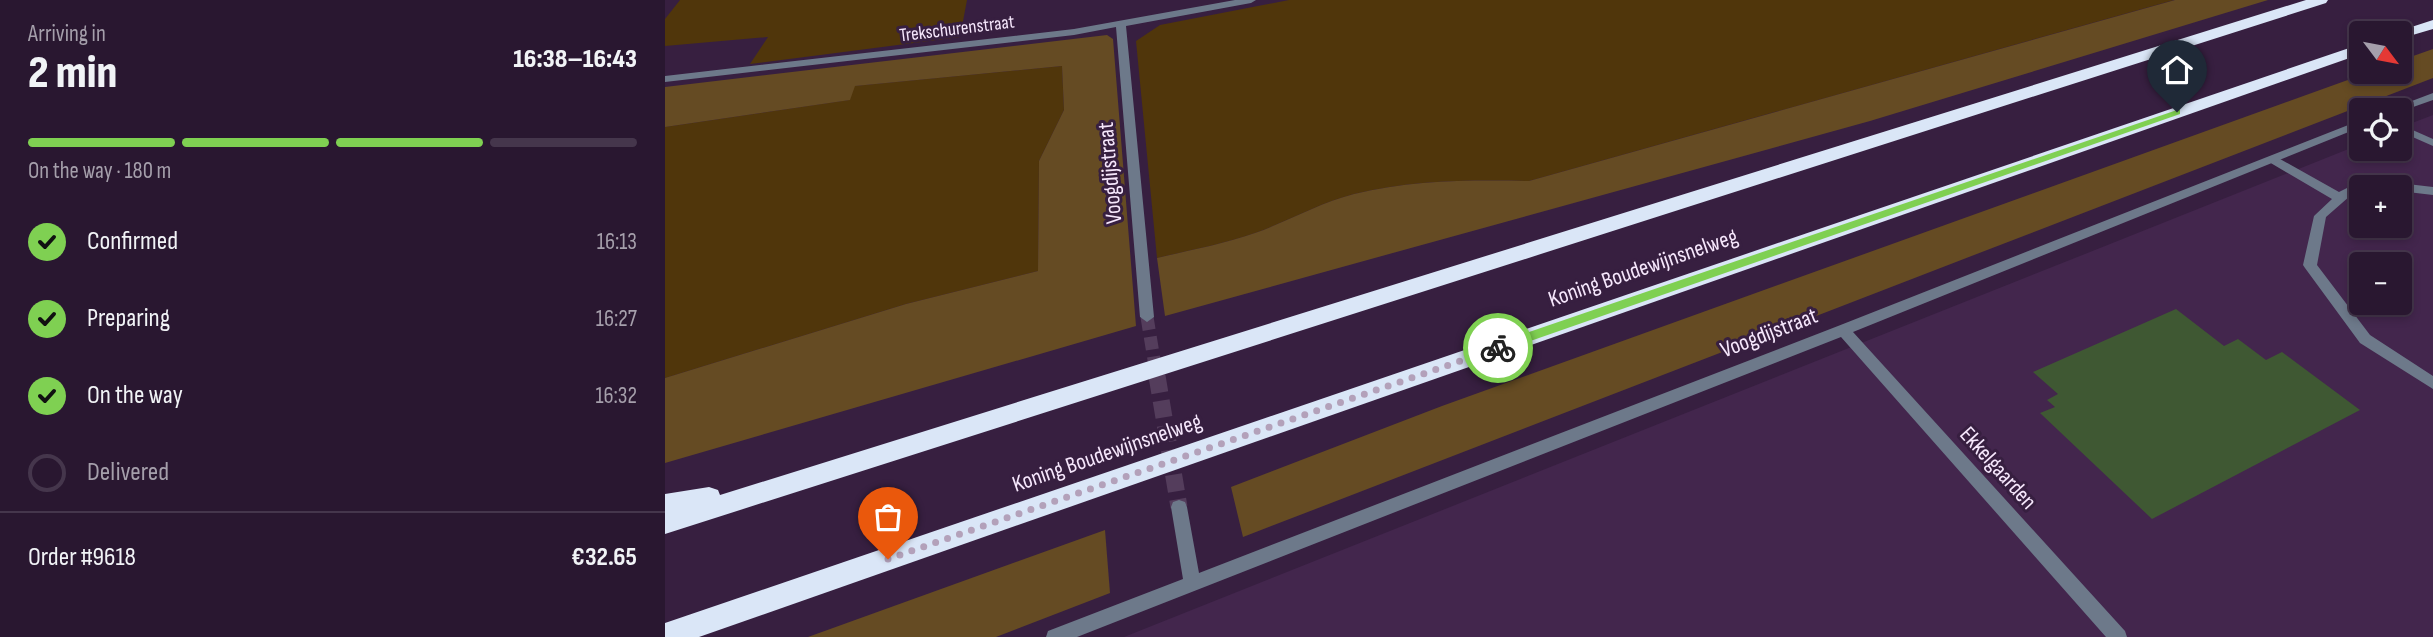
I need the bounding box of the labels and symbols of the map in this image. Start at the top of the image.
street label: Trekschurenstraat [898,11,1016,47]
north arrow [2349,21,2411,84]
pin [2147,40,2207,112]
street label: Voogdijstraat [1092,121,1128,225]
street label: Koning Boudewijnsnelweg [1545,222,1741,314]
street label: Voogdijstraat [1716,302,1822,364]
courier [1463,313,1533,383]
street label: Koning Boudewijnsnelweg [1009,407,1205,499]
street label: Ekkelgaarden [1954,421,2042,515]
pin [858,487,918,559]

